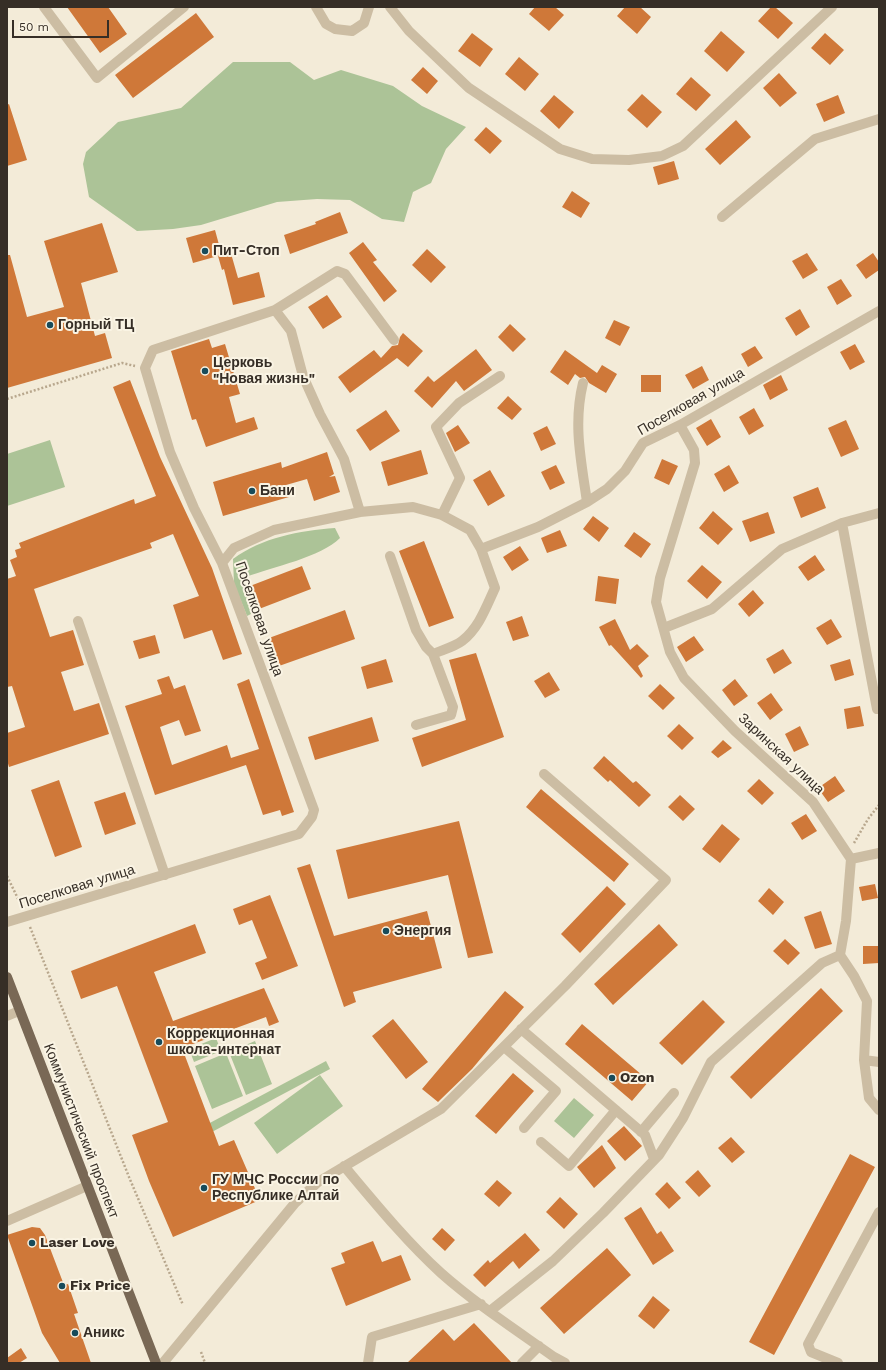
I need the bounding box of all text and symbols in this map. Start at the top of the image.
scale bar [14,12,111,38]
text: 50 m [19,20,49,34]
place label: Пит-Стоп [213,243,280,259]
marker: Пит-Стоп [200,246,210,256]
place label: Горный ТЦ [58,317,134,333]
marker: Горный ТЦ [45,320,55,330]
place label: Церковь "Новая жизнь" [213,355,315,388]
street label: Поселковая улица [635,365,747,439]
marker: Церковь "Новая жизнь" [200,366,210,376]
place label: Бани [260,483,295,499]
marker: Бани [247,486,257,496]
street label: Поселковая улица [231,559,287,679]
street label: Заринская улица [734,710,828,798]
street label: Поселковая улица [17,861,137,913]
place label: Энергия [394,923,451,939]
marker: Энергия [381,926,391,936]
place label: Коррекционная школа-интернат [167,1026,281,1058]
marker: Коррекционная школа-интернат [154,1037,164,1047]
street label: Коммунистический проспект [40,1041,122,1221]
place label: Ozon [620,1070,655,1086]
marker: Ozon [607,1073,617,1083]
place label: ГУ МЧС России по Республике Алтай [212,1172,339,1204]
marker: ГУ МЧС России по Республике Алтай [199,1183,209,1193]
place label: Laser Love [40,1235,115,1251]
marker: Laser Love [27,1238,37,1248]
place label: Fix Price [70,1278,130,1294]
marker: Fix Price [57,1281,67,1291]
place label: Аникс [83,1325,125,1341]
marker: Аникс [70,1328,80,1338]

